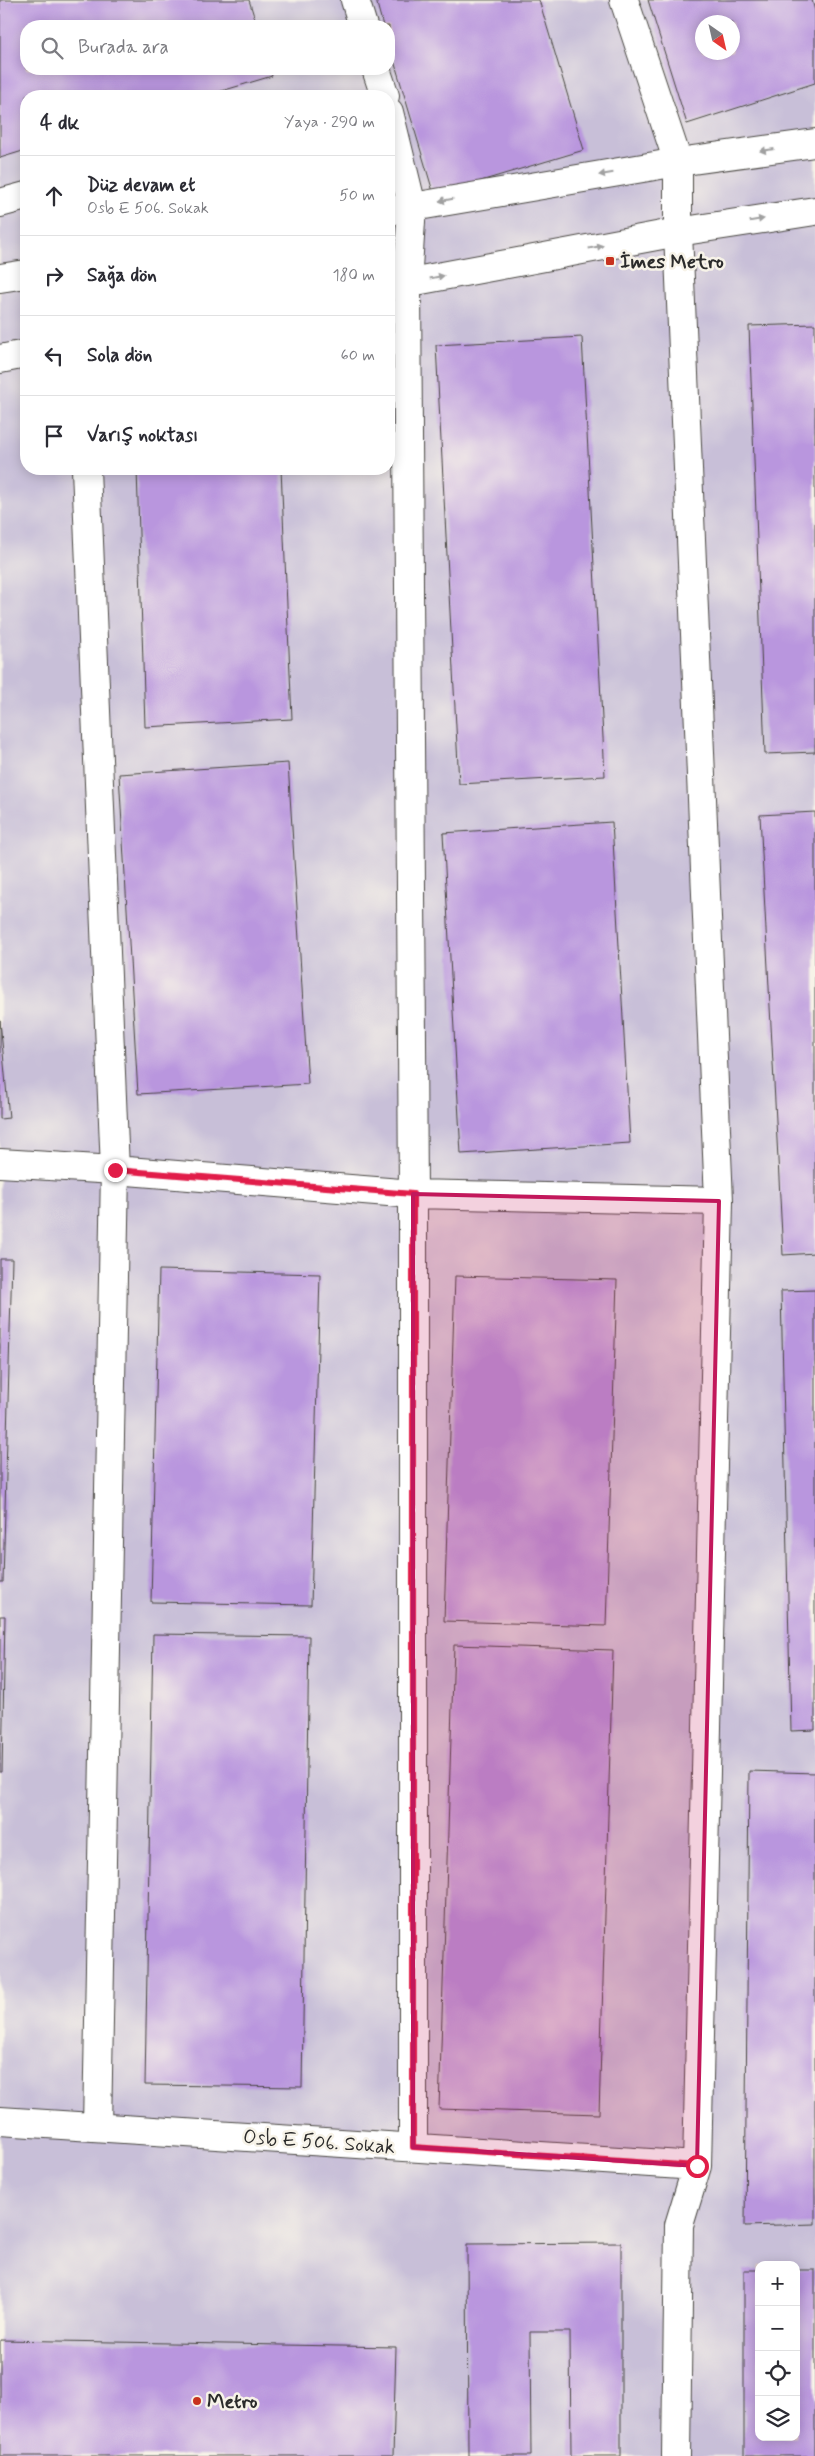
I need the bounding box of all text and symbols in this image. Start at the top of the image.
north arrow [695,15,740,60]
search box [20,20,395,75]
icon: search [38,34,66,62]
text: Burada ara [78,35,169,60]
text: 4 dk [40,109,79,137]
text: Yaya · 290 m [284,112,375,133]
one-way arrow [758,146,774,154]
one-way arrow [598,170,614,178]
text: Düz devam et [87,173,195,198]
icon: ahead [40,182,68,210]
text: 50 m [339,185,375,206]
one-way arrow [437,197,453,205]
text: Osb E 506. Sokak [87,198,209,219]
one-way arrow [749,215,765,223]
one-way arrow [589,243,605,251]
place label: İmes Metro [620,249,724,276]
marker: İmes Metro [604,255,616,267]
icon: right [40,262,68,290]
text: Sağa dön [87,263,157,288]
text: 180 m [332,265,375,286]
one-way arrow [429,273,445,281]
icon: left [40,342,68,370]
text: Sola dön [87,343,152,368]
text: 60 m [341,345,375,366]
icon: arrive [40,422,68,450]
text: Varış noktası [87,423,198,448]
route end [104,1159,127,1182]
street label: Osb E 506. Sokak [242,2124,396,2161]
route start [686,2155,709,2178]
map controls [755,2261,800,2441]
button: + [755,2261,800,2306]
button: − [755,2306,800,2351]
button: locate [755,2351,800,2396]
place label: Metro [207,2389,257,2416]
marker: Metro [191,2395,203,2407]
button: layers [755,2396,800,2441]

